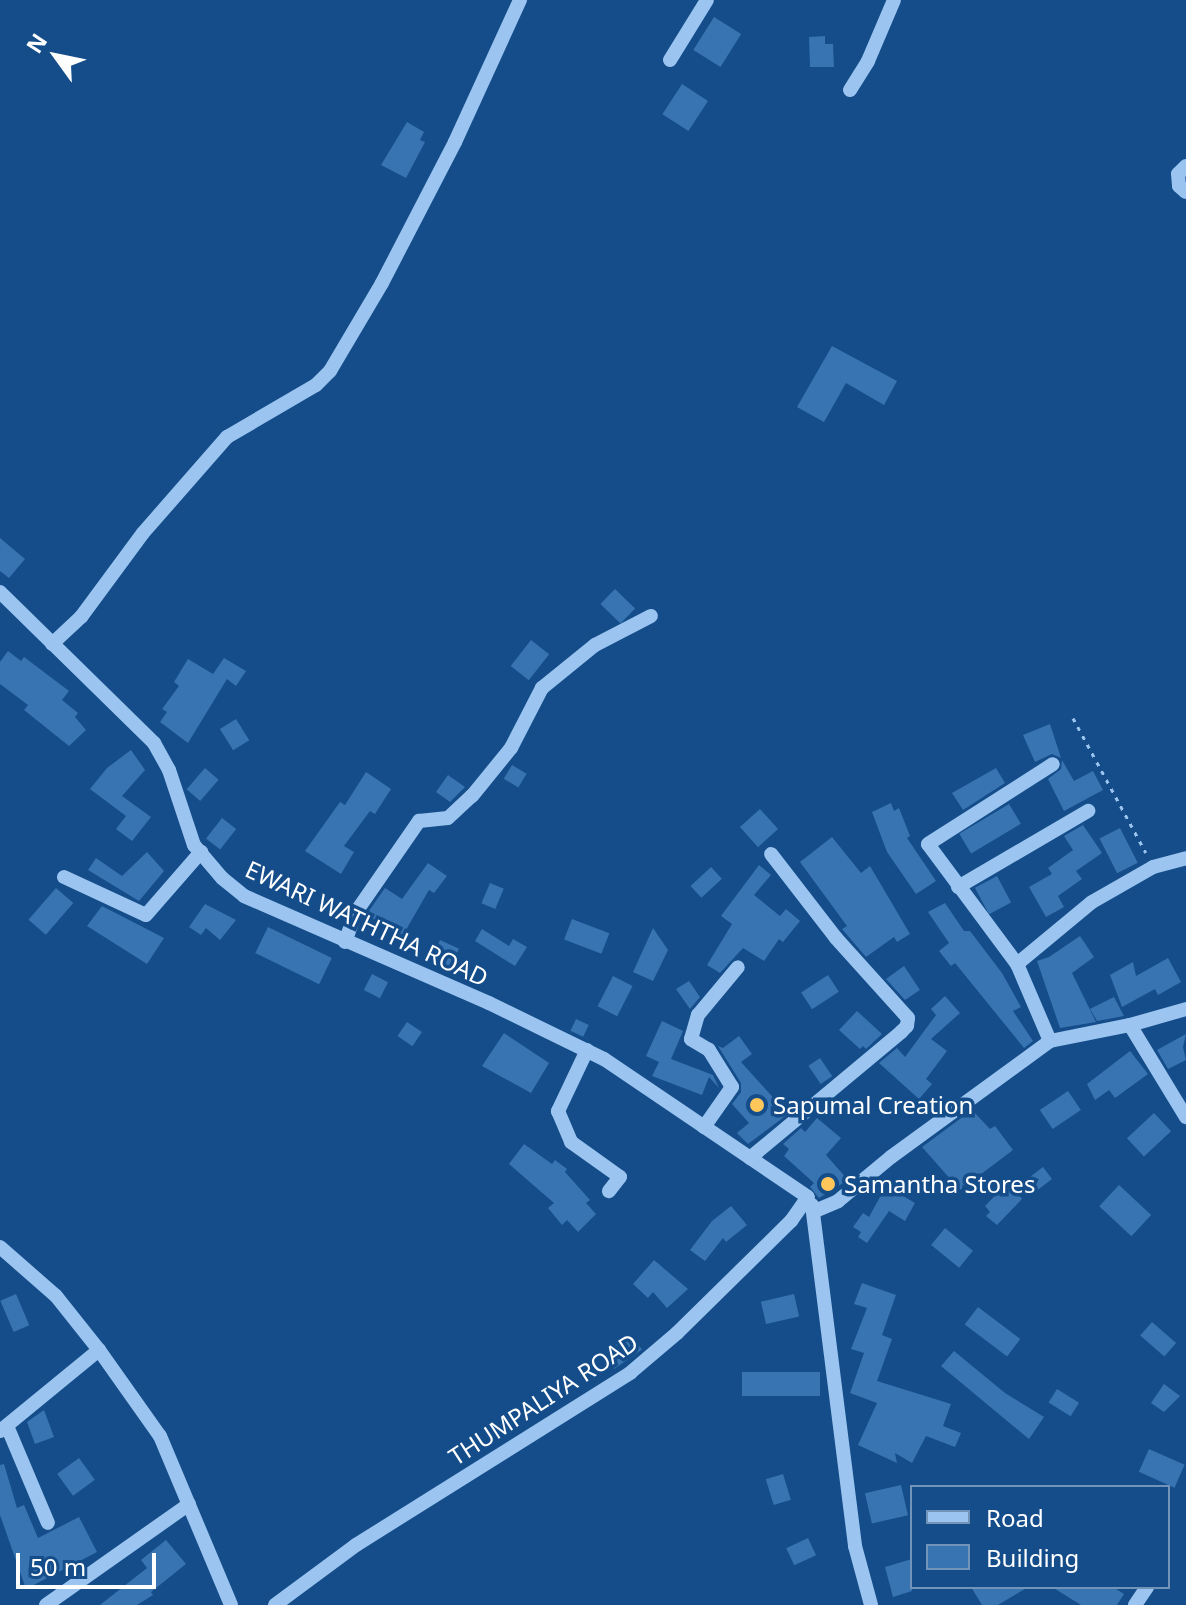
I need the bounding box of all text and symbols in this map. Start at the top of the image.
north arrow [16,16,96,96]
text: N [18,27,53,59]
street label: EWARI WATHTHA ROAD [241,854,493,992]
place label: Sapumal Creation [773,1091,973,1119]
marker: Sapumal Creation [748,1096,766,1114]
place label: Samantha Stores [844,1170,1035,1198]
marker: Samantha Stores [819,1175,837,1193]
street label: THUMPALIYA ROAD [443,1327,643,1471]
legend [910,1485,1170,1589]
text: Road [986,1501,1044,1534]
scale bar [20,1537,160,1587]
text: Building [986,1541,1079,1574]
text: 50 m [30,1550,86,1583]

